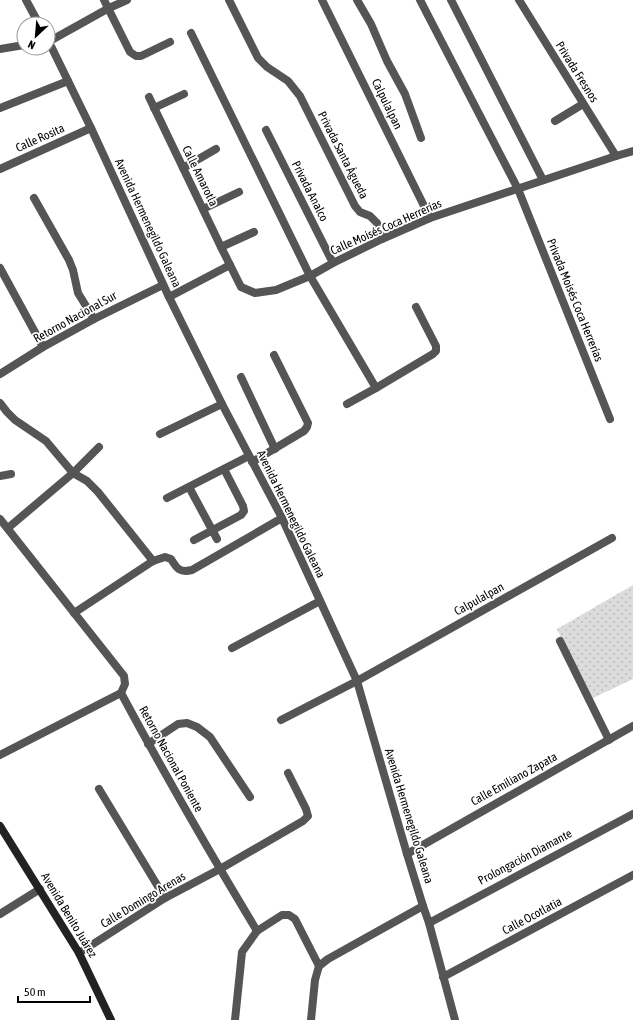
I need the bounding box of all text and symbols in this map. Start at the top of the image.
north arrow [16,16,56,56]
text: N [26,38,37,52]
street label: Privada Fresnos [553,39,601,105]
street label: Calpulalpan [369,76,405,132]
street label: Privada Santa Águeda [315,109,371,201]
street label: Calle Rosita [13,121,67,155]
street label: Calle Amarotla [179,143,221,209]
street label: Avenida Hermenegildo Galeana [112,156,184,290]
street label: Privada Analco [289,158,331,224]
street label: Calle Moisés Coca Herrerías [328,196,444,258]
street label: Privada Moisés Coca Herrerías [544,237,606,363]
street label: Retorno Nacional Sur [31,288,120,346]
street label: Avenida Hermenegildo Galeana [254,448,328,580]
street label: Calpulalpan [452,580,506,618]
street label: Retorno Nacional Poniente [136,704,206,814]
street label: Avenida Hermenegildo Galeana [382,747,436,885]
street label: Calle Emiliano Zapata [468,749,560,809]
street label: Prolongación Diamante [476,826,574,888]
street label: Calle Domingo Arenas [98,869,188,931]
street label: Avenida Benito Juárez [38,870,100,961]
street label: Calle Ocotlatia [500,894,564,938]
scale bar [18,978,90,1004]
text: 50 m [24,985,46,999]

